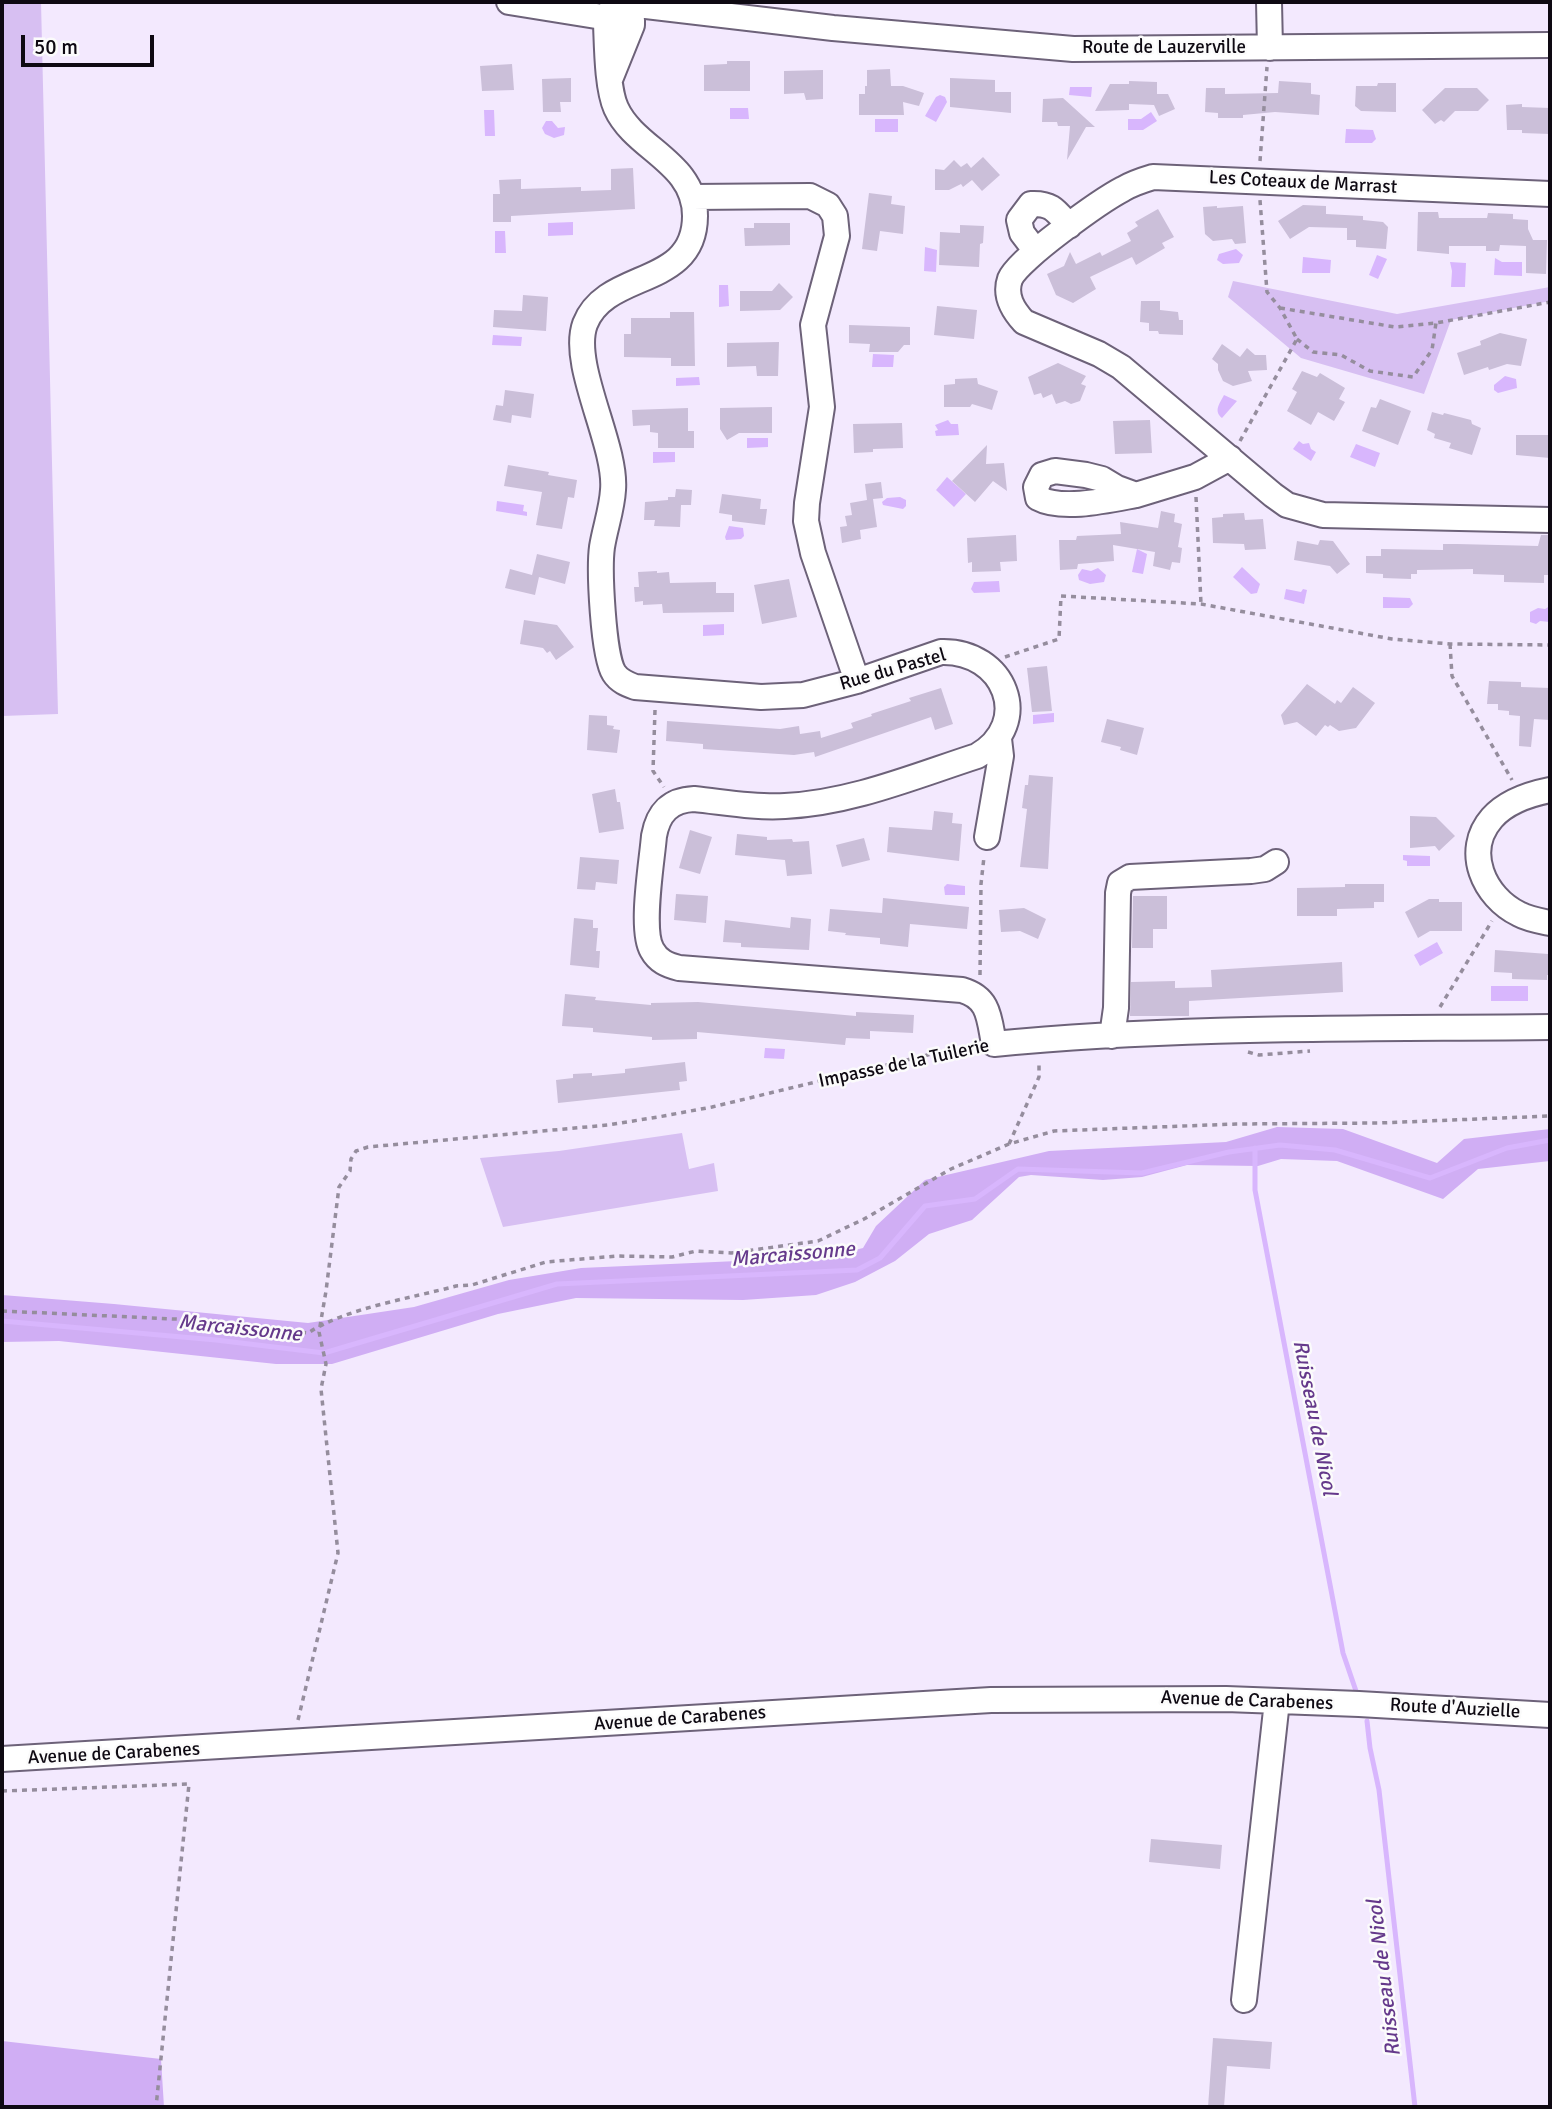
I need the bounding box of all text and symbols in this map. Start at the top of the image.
scale bar [24,21,158,65]
text: 50 m [34,34,78,60]
street label: Route de Lauzerville [1082,37,1246,59]
street label: Les Coteaux de Marrast [1208,167,1398,199]
street label: Rue du Pastel [837,644,949,696]
street label: Impasse de la Tuilerie [817,1035,991,1093]
water label: Marcaissonne [730,1237,856,1273]
water label: Marcaissonne [177,1310,303,1348]
water label: Ruisseau de Nicol [1287,1338,1341,1498]
street label: Avenue de Carabenes [1160,1687,1334,1715]
street label: Route d'Auzielle [1389,1694,1521,1724]
street label: Avenue de Carabenes [593,1702,767,1736]
street label: Avenue de Carabenes [27,1738,201,1770]
water label: Ruisseau de Nicol [1363,1898,1407,2058]

